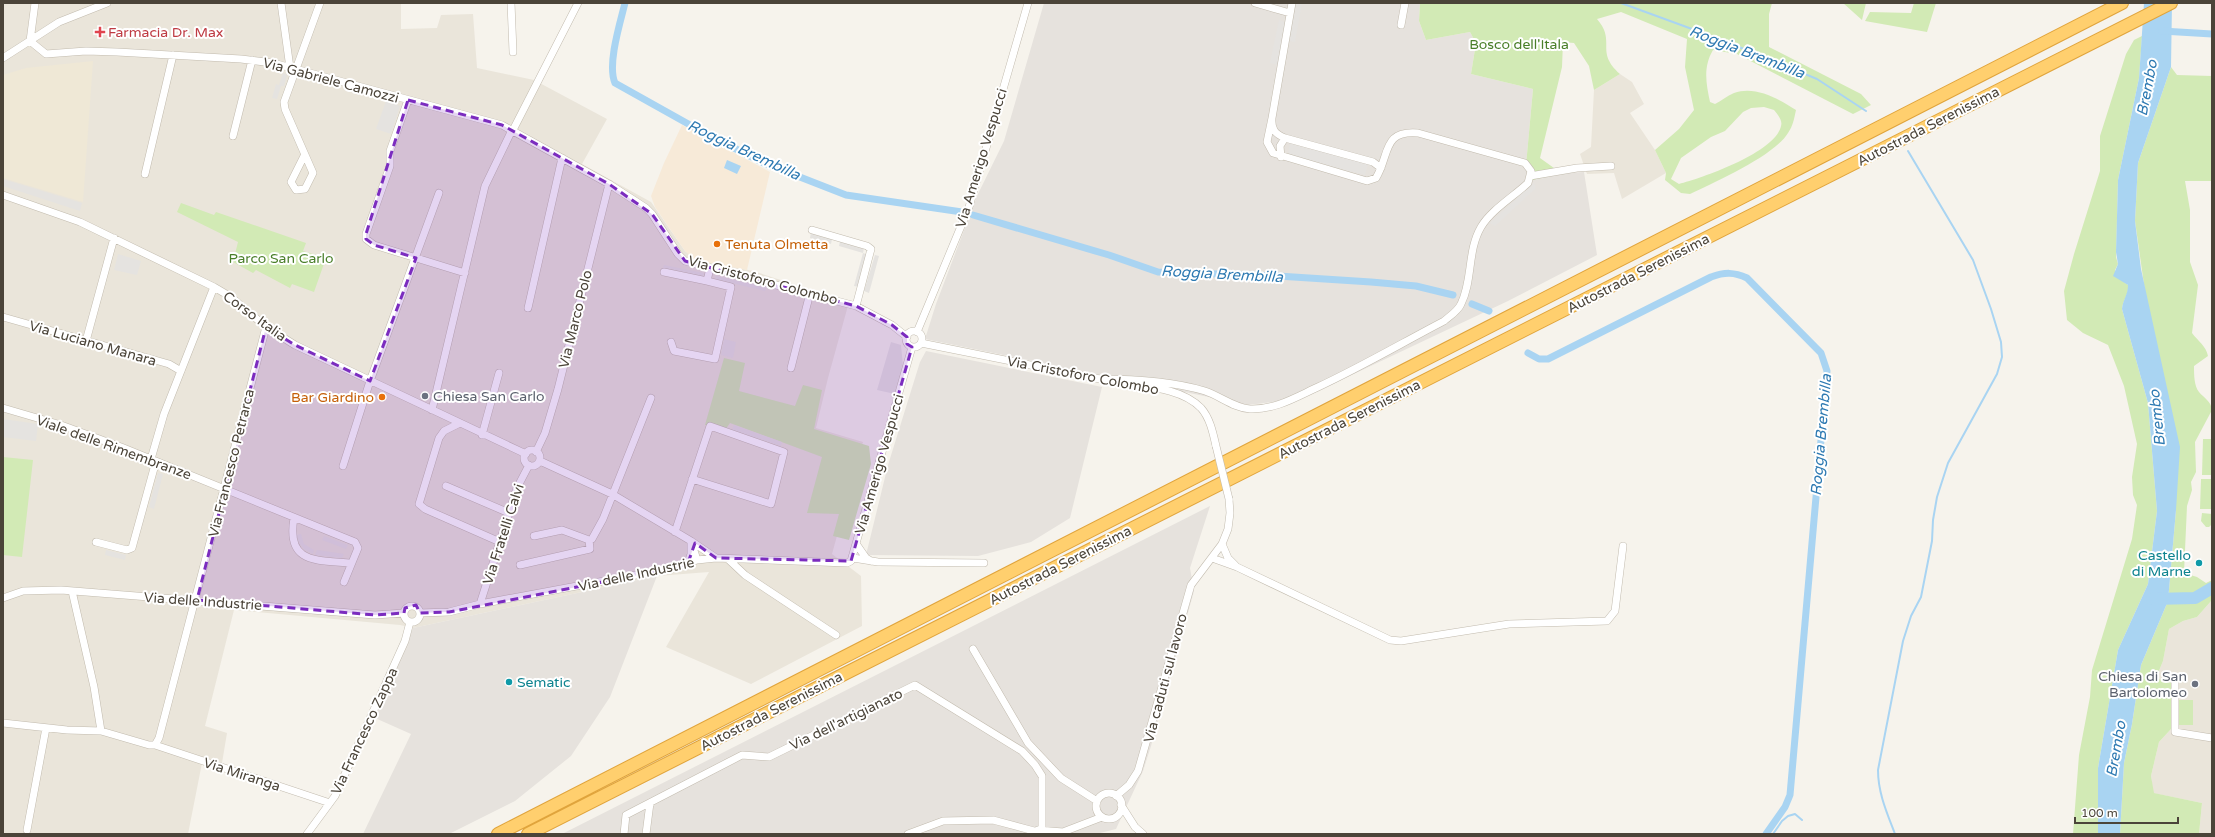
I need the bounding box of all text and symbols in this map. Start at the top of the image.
water label: Roggia Brembilla [1687,22,1808,82]
place label: Farmacia Dr. Max [108,24,223,41]
marker: Farmacia Dr. Max [95,27,105,37]
park label: Bosco dell'Itala [1469,36,1569,53]
street label: Via Gabriele Camozzi [261,54,401,107]
water label: Brembo [2133,58,2161,118]
street label: Autostrada Serenissima [1854,83,2002,170]
street label: Via Amerigo Vespucci [952,86,1011,230]
water label: Roggia Brembilla [685,116,804,184]
street label: Autostrada Serenissima [1564,230,1712,317]
place label: Tenuta Olmetta [725,236,828,253]
marker: Tenuta Olmetta [712,239,722,249]
park label: Parco San Carlo [228,250,334,267]
street label: Via Cristoforo Colombo [686,252,840,309]
water label: Roggia Brembilla [1161,262,1284,286]
street label: Via Marco Polo [555,268,596,370]
street label: Corso Italia [220,288,290,345]
street label: Via Luciano Manara [27,317,158,370]
street label: Via Cristoforo Colombo [1006,352,1160,399]
water label: Roggia Brembilla [1807,373,1835,497]
street label: Autostrada Serenissima [1275,376,1423,463]
street label: Via Francesco Petrarca [205,387,258,539]
place label: Chiesa San Carlo [433,388,545,405]
water label: Brembo [2145,388,2169,447]
place label: Bar Giardino [291,389,374,406]
marker: Chiesa San Carlo [420,391,430,401]
marker: Bar Giardino [377,392,387,402]
street label: Via Amerigo Vespucci [851,392,908,536]
street label: Viale delle Rimembranze [34,411,194,484]
street label: Via Fratelli Calvi [479,482,528,587]
street label: Autostrada Serenissima [986,522,1134,609]
place label: Castello di Marne [2132,547,2191,580]
street label: Via delle Industrie [576,554,696,595]
marker: Castello di Marne [2194,558,2204,568]
street label: Via delle Industrie [143,589,263,614]
street label: Via caduti sul lavoro [1140,612,1191,744]
street label: Via Francesco Zappa [328,665,401,798]
street label: Autostrada Serenissima [697,668,845,755]
place label: Chiesa di San Bartolomeo [2098,668,2187,701]
place label: Sematic [517,674,570,691]
marker: Sematic [504,677,514,687]
marker: Chiesa di San Bartolomeo [2190,679,2200,689]
street label: Via dell'artigianato [787,685,906,754]
water label: Brembo [2102,719,2130,778]
street label: Via Miranga [201,754,282,795]
scale bar [2075,799,2178,825]
text: 100 m [2081,806,2118,820]

